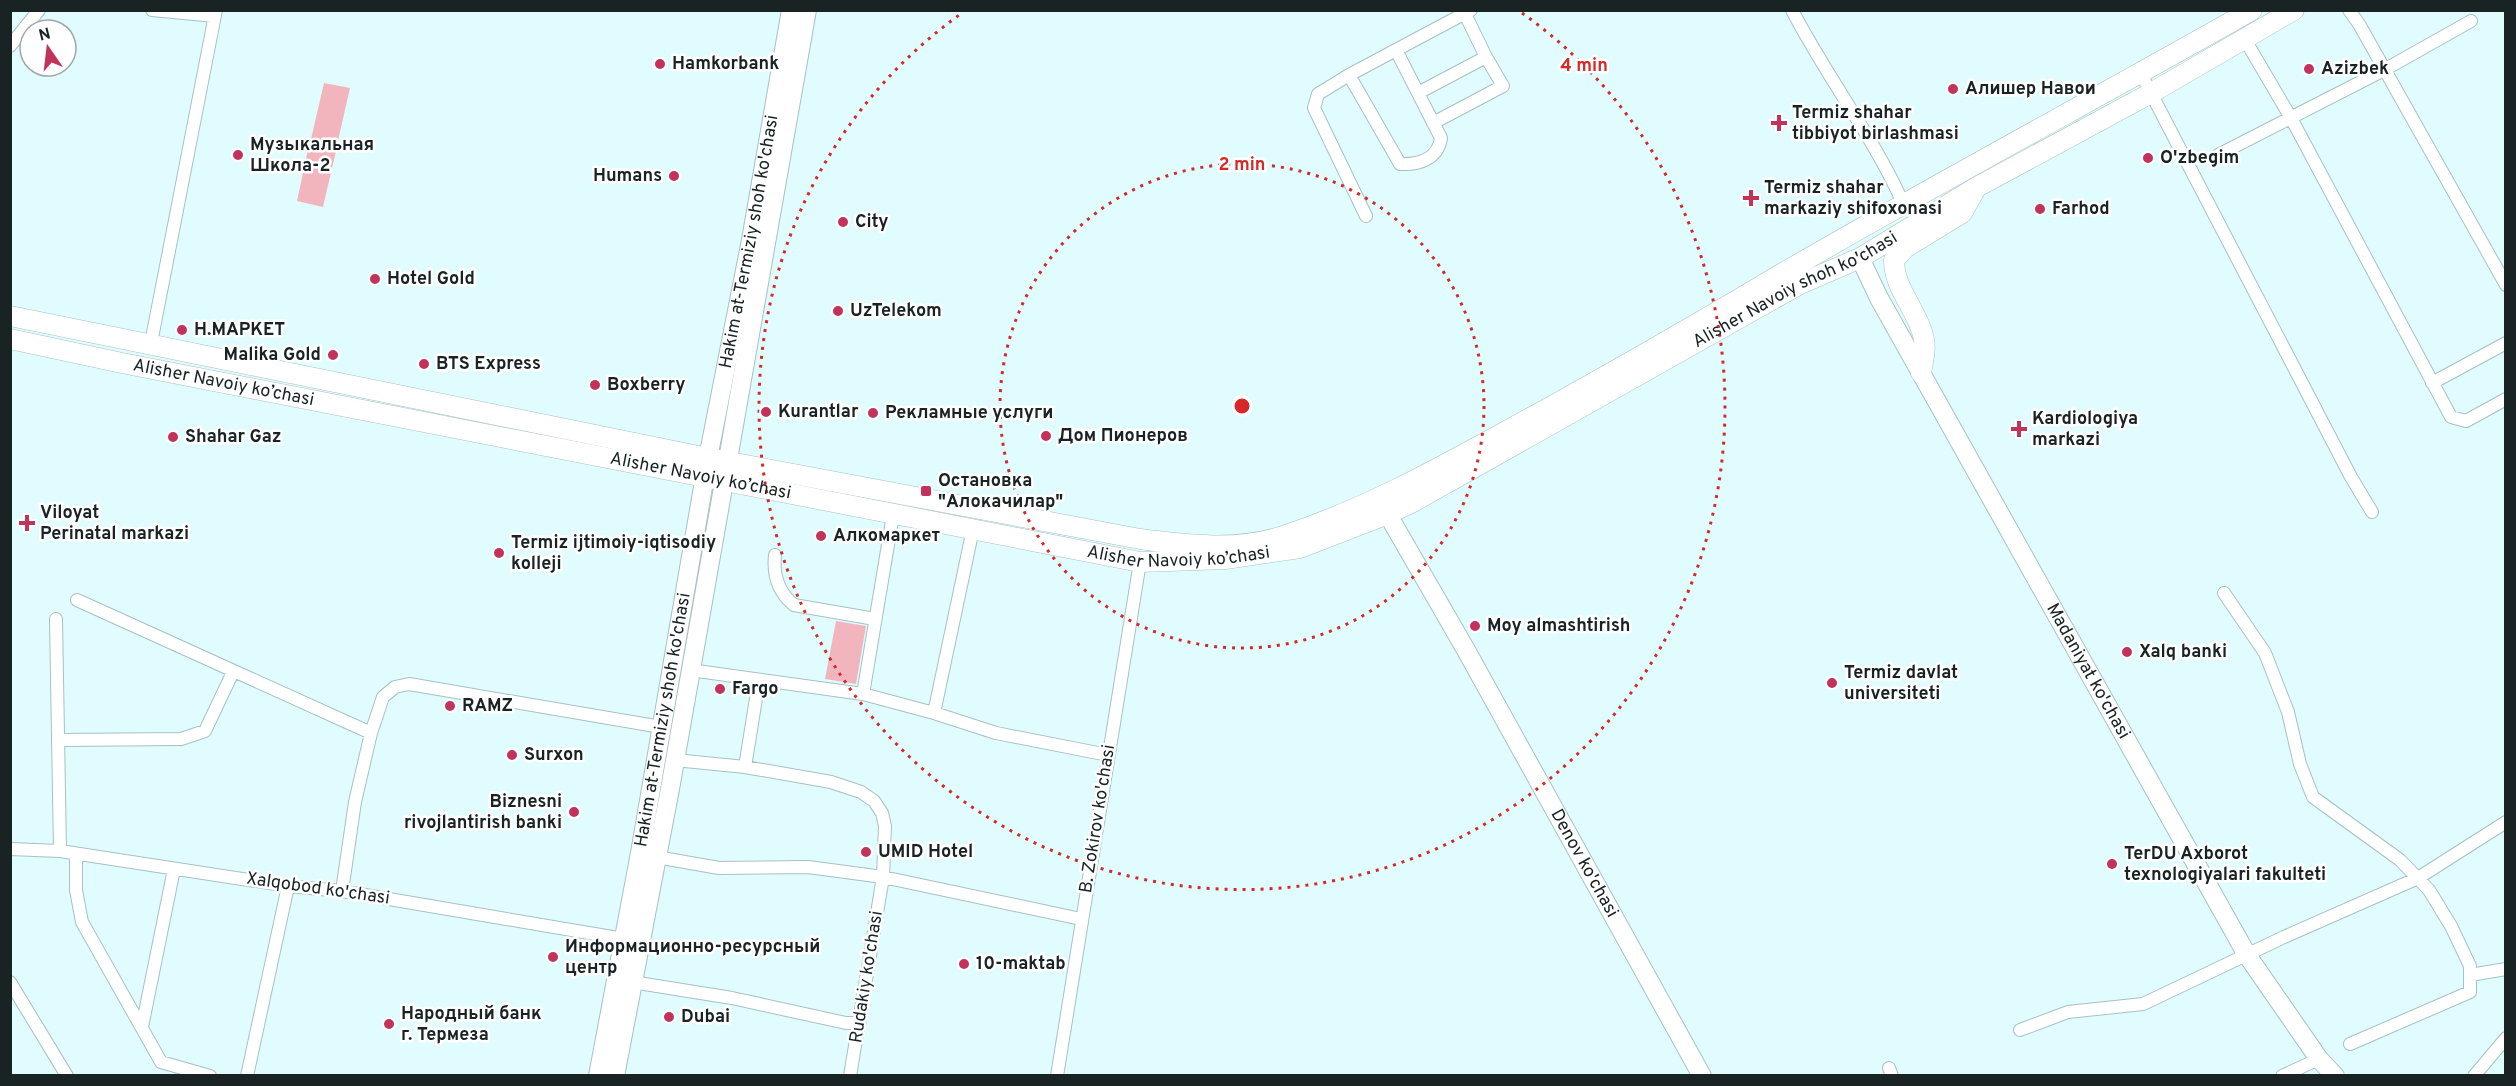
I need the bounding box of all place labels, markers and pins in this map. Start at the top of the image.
place label: Hamkorbank [672,53,779,76]
marker: Hamkorbank [653,57,667,71]
place label: Azizbek [2321,58,2389,81]
marker: Azizbek [2302,62,2316,76]
place label: Алишер Навои [1965,78,2096,101]
marker: Алишер Навои [1946,82,1960,96]
place label: Termiz shahar tibbiyot birlashmasi [1792,102,1959,146]
marker: Termiz shahar tibbiyot birlashmasi [1770,114,1788,132]
place label: Музыкальная Школа-2 [250,134,374,178]
place label: O'zbegim [2160,147,2239,170]
marker: Музыкальная Школа-2 [231,148,245,162]
marker: O'zbegim [2141,151,2155,165]
place label: Humans [593,165,662,188]
marker: Humans [667,169,681,183]
place label: Termiz shahar markaziy shifoxonasi [1764,177,1942,221]
marker: Termiz shahar markaziy shifoxonasi [1742,189,1760,207]
place label: Farhod [2052,198,2110,221]
marker: Farhod [2033,202,2047,216]
place label: City [855,211,889,234]
marker: City [836,215,850,229]
place label: Hotel Gold [387,268,475,291]
marker: Hotel Gold [368,272,382,286]
place label: UzTelekom [850,300,942,323]
marker: UzTelekom [831,304,845,318]
place label: Н.МАРКЕТ [194,319,285,342]
marker: Н.МАРКЕТ [175,323,189,337]
place label: Malika Gold [224,344,321,367]
marker: Malika Gold [326,348,340,362]
place label: BTS Express [436,353,541,376]
marker: BTS Express [417,357,431,371]
place label: Boxberry [607,374,685,397]
marker: Boxberry [588,378,602,392]
centre of rings [1232,396,1252,416]
place label: Kurantlar [778,401,859,424]
place label: Рекламные услуги [885,402,1053,425]
marker: Kurantlar [759,405,773,419]
marker: Рекламные услуги [866,406,880,420]
place label: Kardiologiya markazi [2032,408,2138,452]
marker: Kardiologiya markazi [2010,420,2028,438]
place label: Дом Пионеров [1058,425,1188,448]
place label: Shahar Gaz [185,426,282,449]
marker: Дом Пионеров [1039,429,1053,443]
marker: Shahar Gaz [166,430,180,444]
place label: Остановка "Алокачилар" [938,470,1063,514]
marker: Остановка "Алокачилар" [919,484,933,498]
place label: Viloyat Perinatal markazi [40,502,189,546]
marker: Viloyat Perinatal markazi [18,514,36,532]
place label: Алкомаркет [833,525,941,548]
marker: Алкомаркет [814,529,828,543]
place label: Termiz ijtimoiy-iqtisodiy kolleji [511,532,716,576]
marker: Termiz ijtimoiy-iqtisodiy kolleji [492,546,506,560]
place label: Moy almashtirish [1487,615,1630,638]
marker: Moy almashtirish [1468,619,1482,633]
place label: Xalq banki [2139,641,2227,664]
marker: Xalq banki [2120,645,2134,659]
place label: Termiz davlat universiteti [1844,662,1958,706]
marker: Termiz davlat universiteti [1825,676,1839,690]
place label: Fargo [732,678,778,701]
marker: Fargo [713,682,727,696]
place label: RAMZ [462,695,513,718]
marker: RAMZ [443,699,457,713]
place label: Surxon [524,744,584,767]
marker: Surxon [505,748,519,762]
place label: Biznesni rivojlantirish banki [404,791,562,835]
marker: Biznesni rivojlantirish banki [567,805,581,819]
place label: UMID Hotel [878,841,973,864]
place label: TerDU Axborot texnologiyalari fakulteti [2124,843,2326,887]
marker: UMID Hotel [859,845,873,859]
marker: TerDU Axborot texnologiyalari fakulteti [2105,857,2119,871]
place label: Информационно-ресурсный центр [565,936,820,980]
marker: Информационно-ресурсный центр [546,950,560,964]
place label: 10-maktab [976,953,1066,976]
marker: 10-maktab [957,957,971,971]
place label: Народный банк г. Термеза [401,1003,542,1047]
place label: Dubai [681,1006,730,1029]
marker: Dubai [662,1010,676,1024]
marker: Народный банк г. Термеза [382,1017,396,1031]

